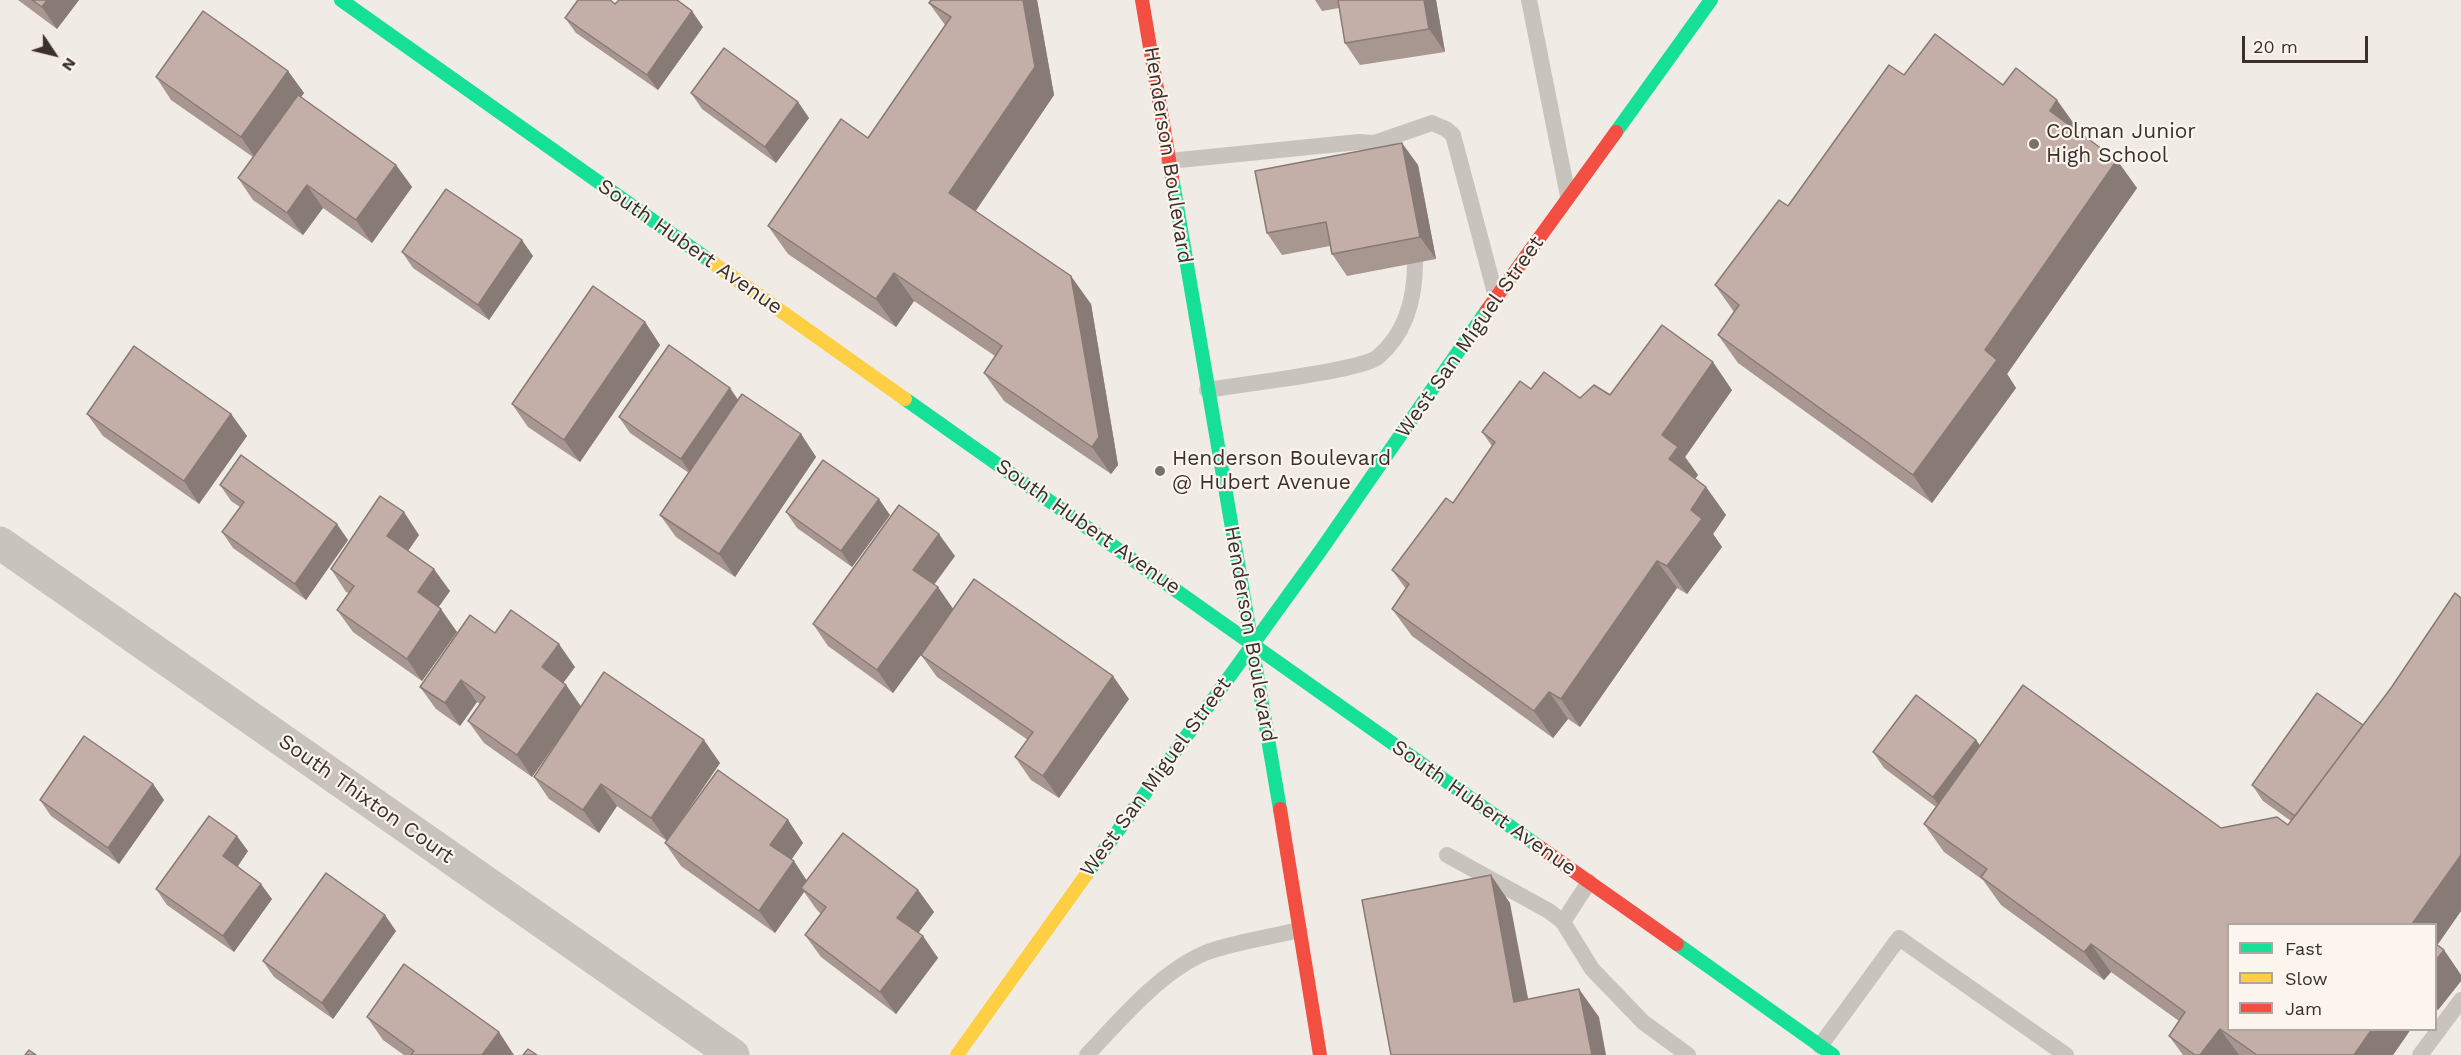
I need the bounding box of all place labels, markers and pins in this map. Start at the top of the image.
place label: Colman Junior High School [2046,119,2196,169]
marker: Colman Junior High School [2027,137,2041,151]
place label: Henderson Boulevard @ Hubert Avenue [1172,446,1391,496]
marker: Henderson Boulevard @ Hubert Avenue [1153,464,1167,478]

